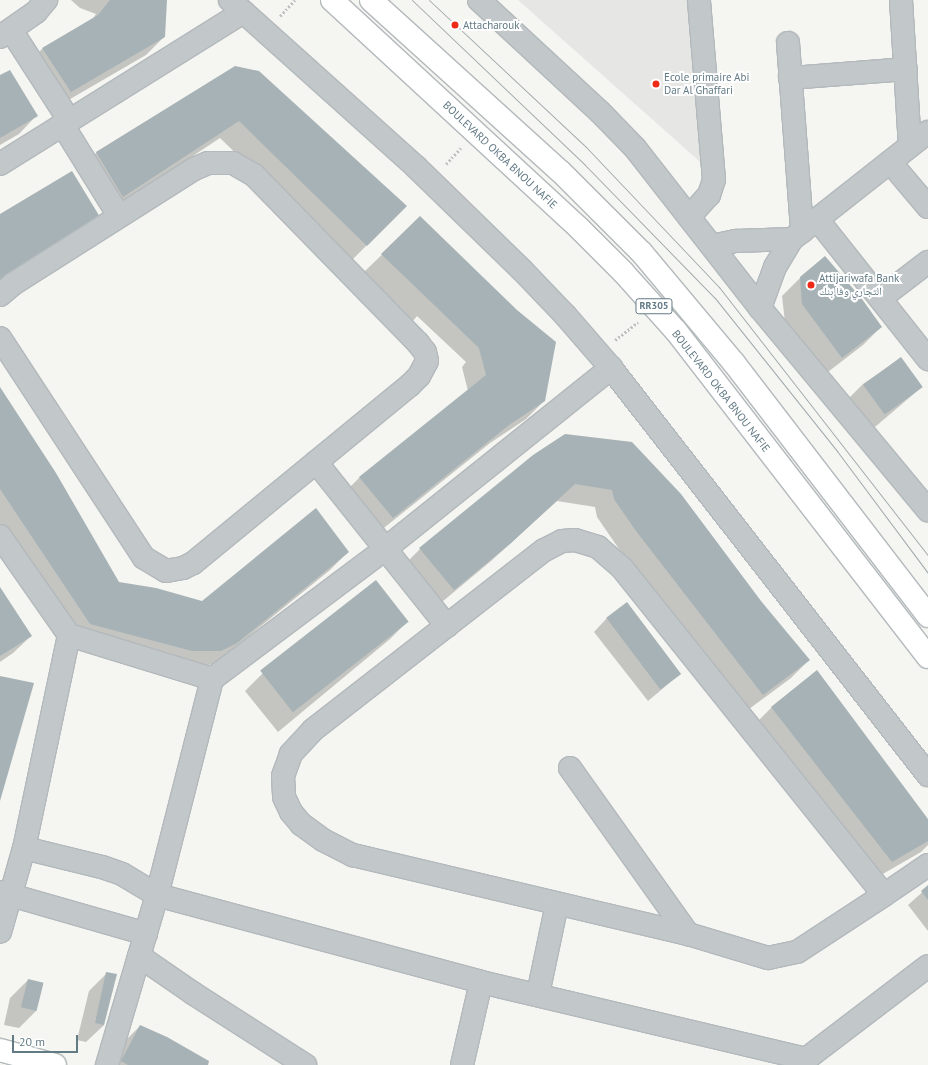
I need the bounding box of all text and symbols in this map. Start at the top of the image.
place label: Attacharouk [463,18,519,32]
marker: Attacharouk [450,20,460,30]
place label: Ecole primaire Abi Dar Al Ghaffari [664,71,750,97]
marker: Ecole primaire Abi Dar Al Ghaffari [651,79,661,89]
street label: BOULEVARD OKBA BNOU NAFIE [440,98,560,212]
place label: Attijariwafa Bank التجاري وفا بنك [819,272,899,298]
marker: Attijariwafa Bank التجاري وفا بنك [806,280,816,290]
road number: RR305 [635,298,673,314]
street label: BOULEVARD OKBA BNOU NAFIE [669,327,773,455]
scale bar [14,1027,80,1053]
text: 20 m [19,1034,45,1049]

